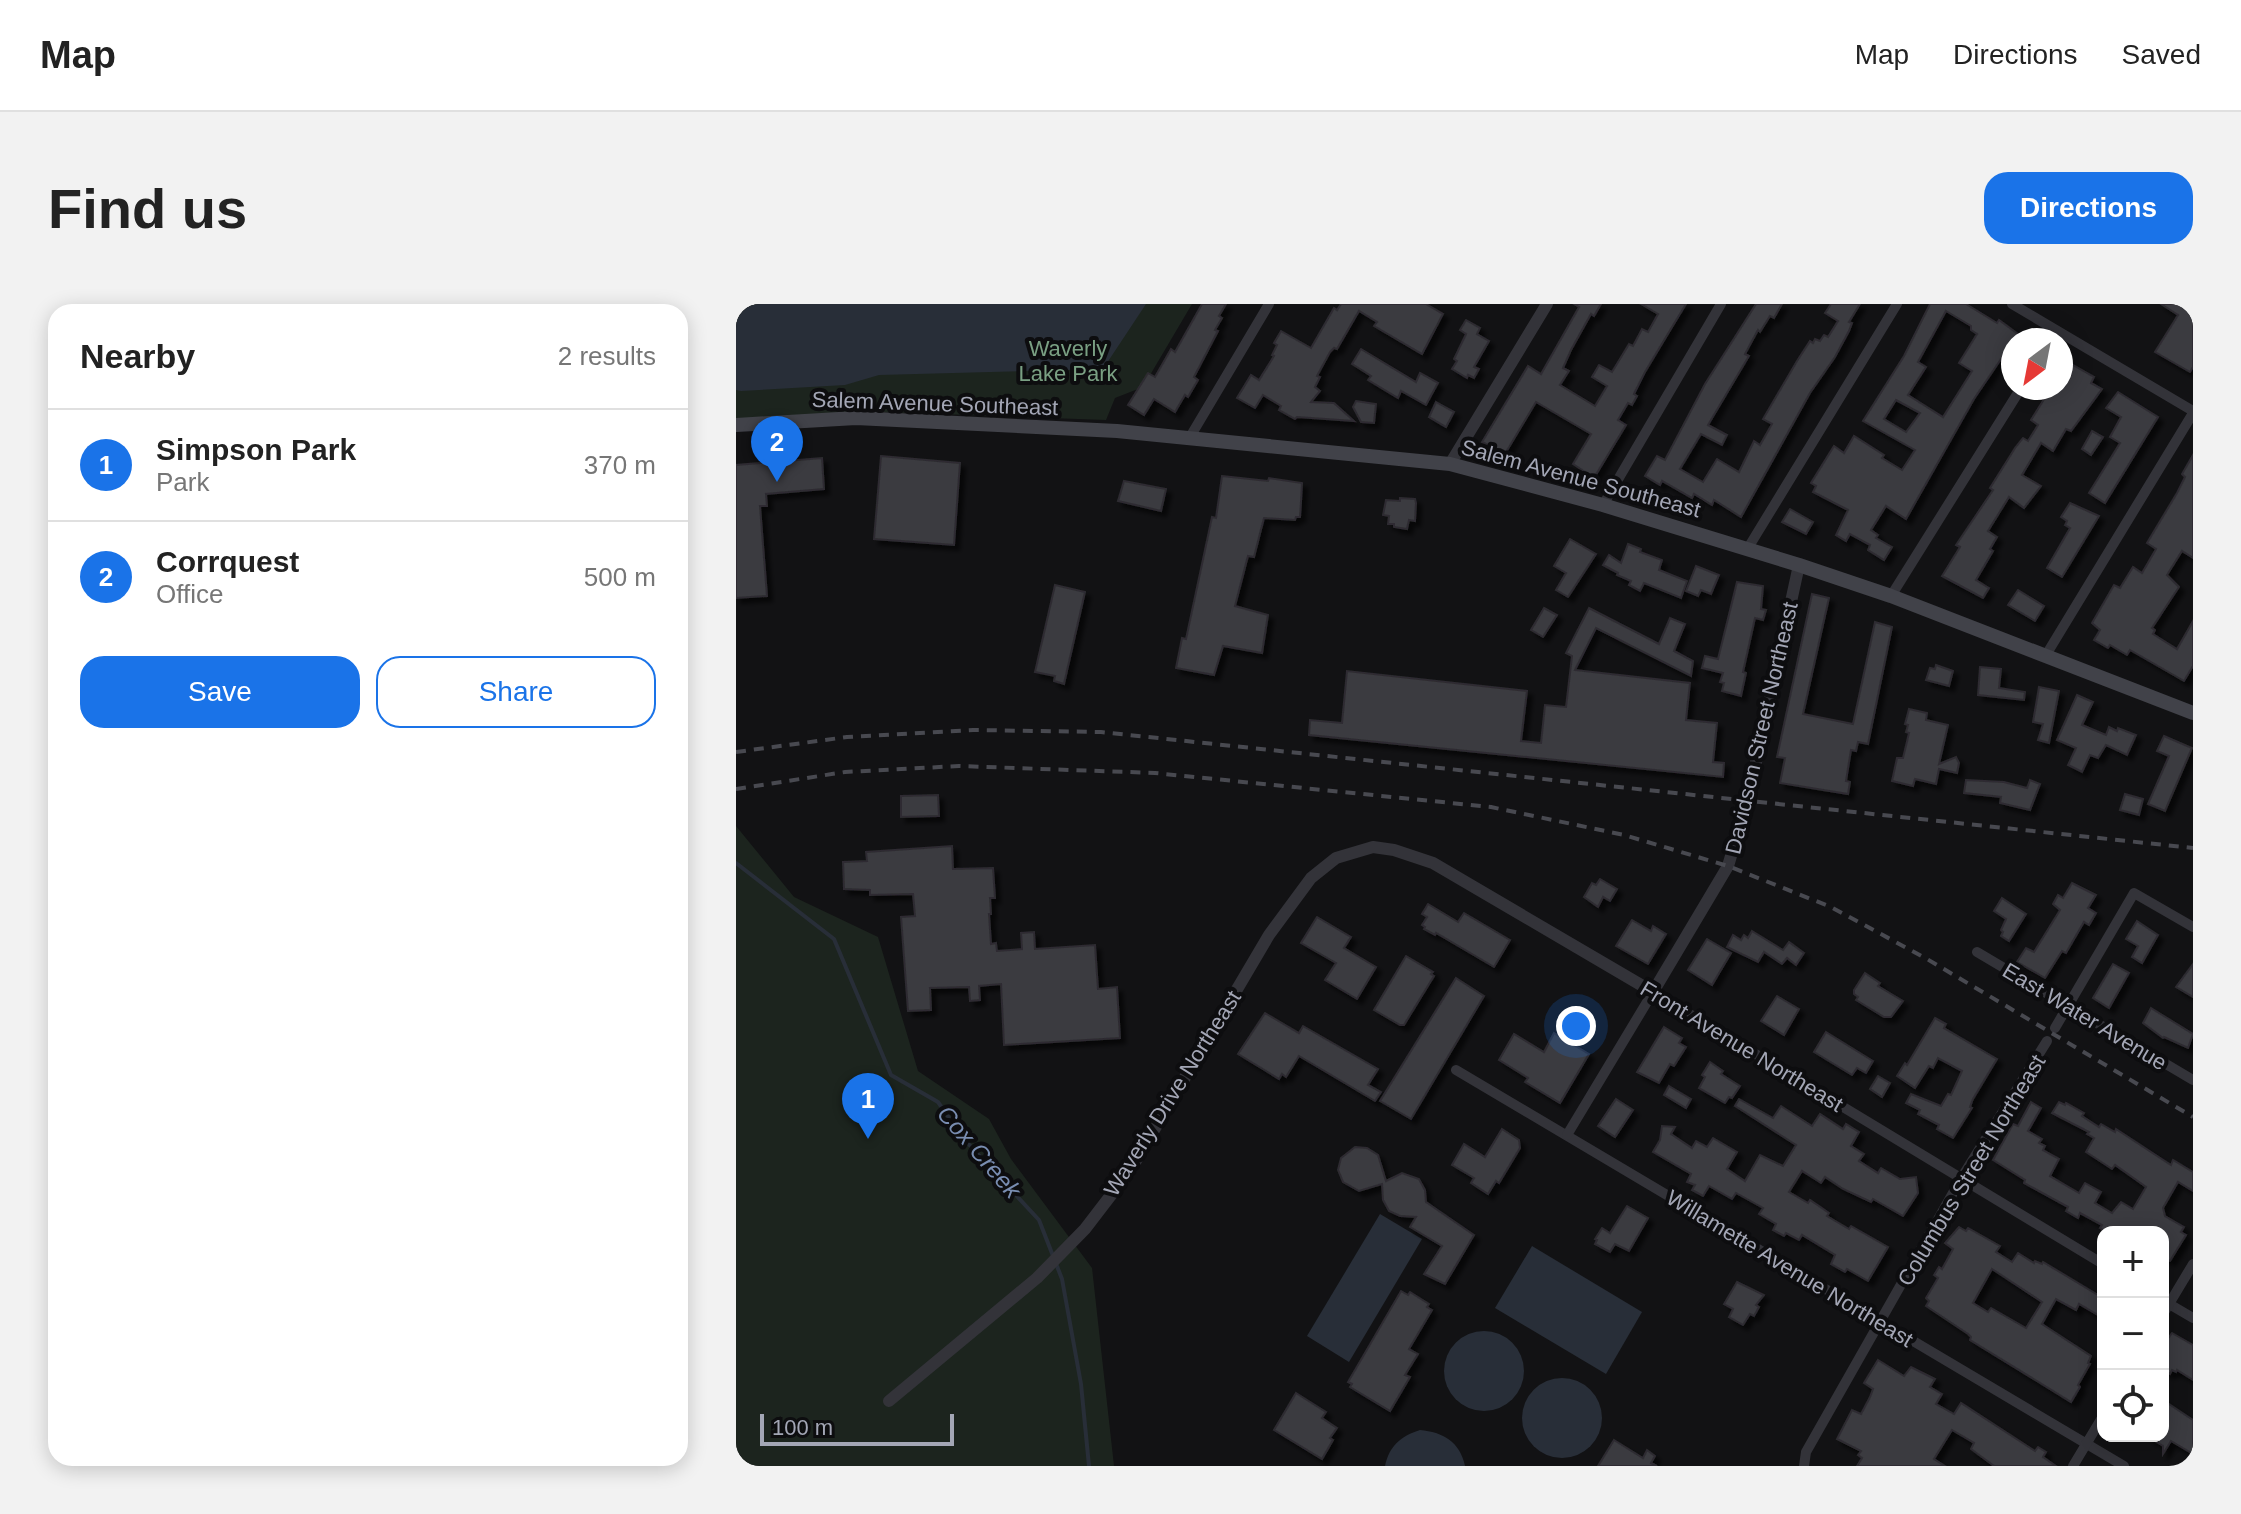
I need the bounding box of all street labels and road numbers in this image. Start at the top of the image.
street label: Salem Avenue Southeast [811,387,1059,420]
street label: Salem Avenue Southeast [1459,434,1703,522]
street label: Davidson Street Northeast [1720,600,1803,857]
street label: East Water Avenue [1998,958,2171,1075]
street label: Front Avenue Northeast [1636,976,1848,1117]
street label: Waverly Drive Northeast [1099,986,1246,1201]
street label: Columbus Street Northeast [1892,1050,2050,1290]
street label: Willamette Avenue Northeast [1662,1185,1918,1352]

